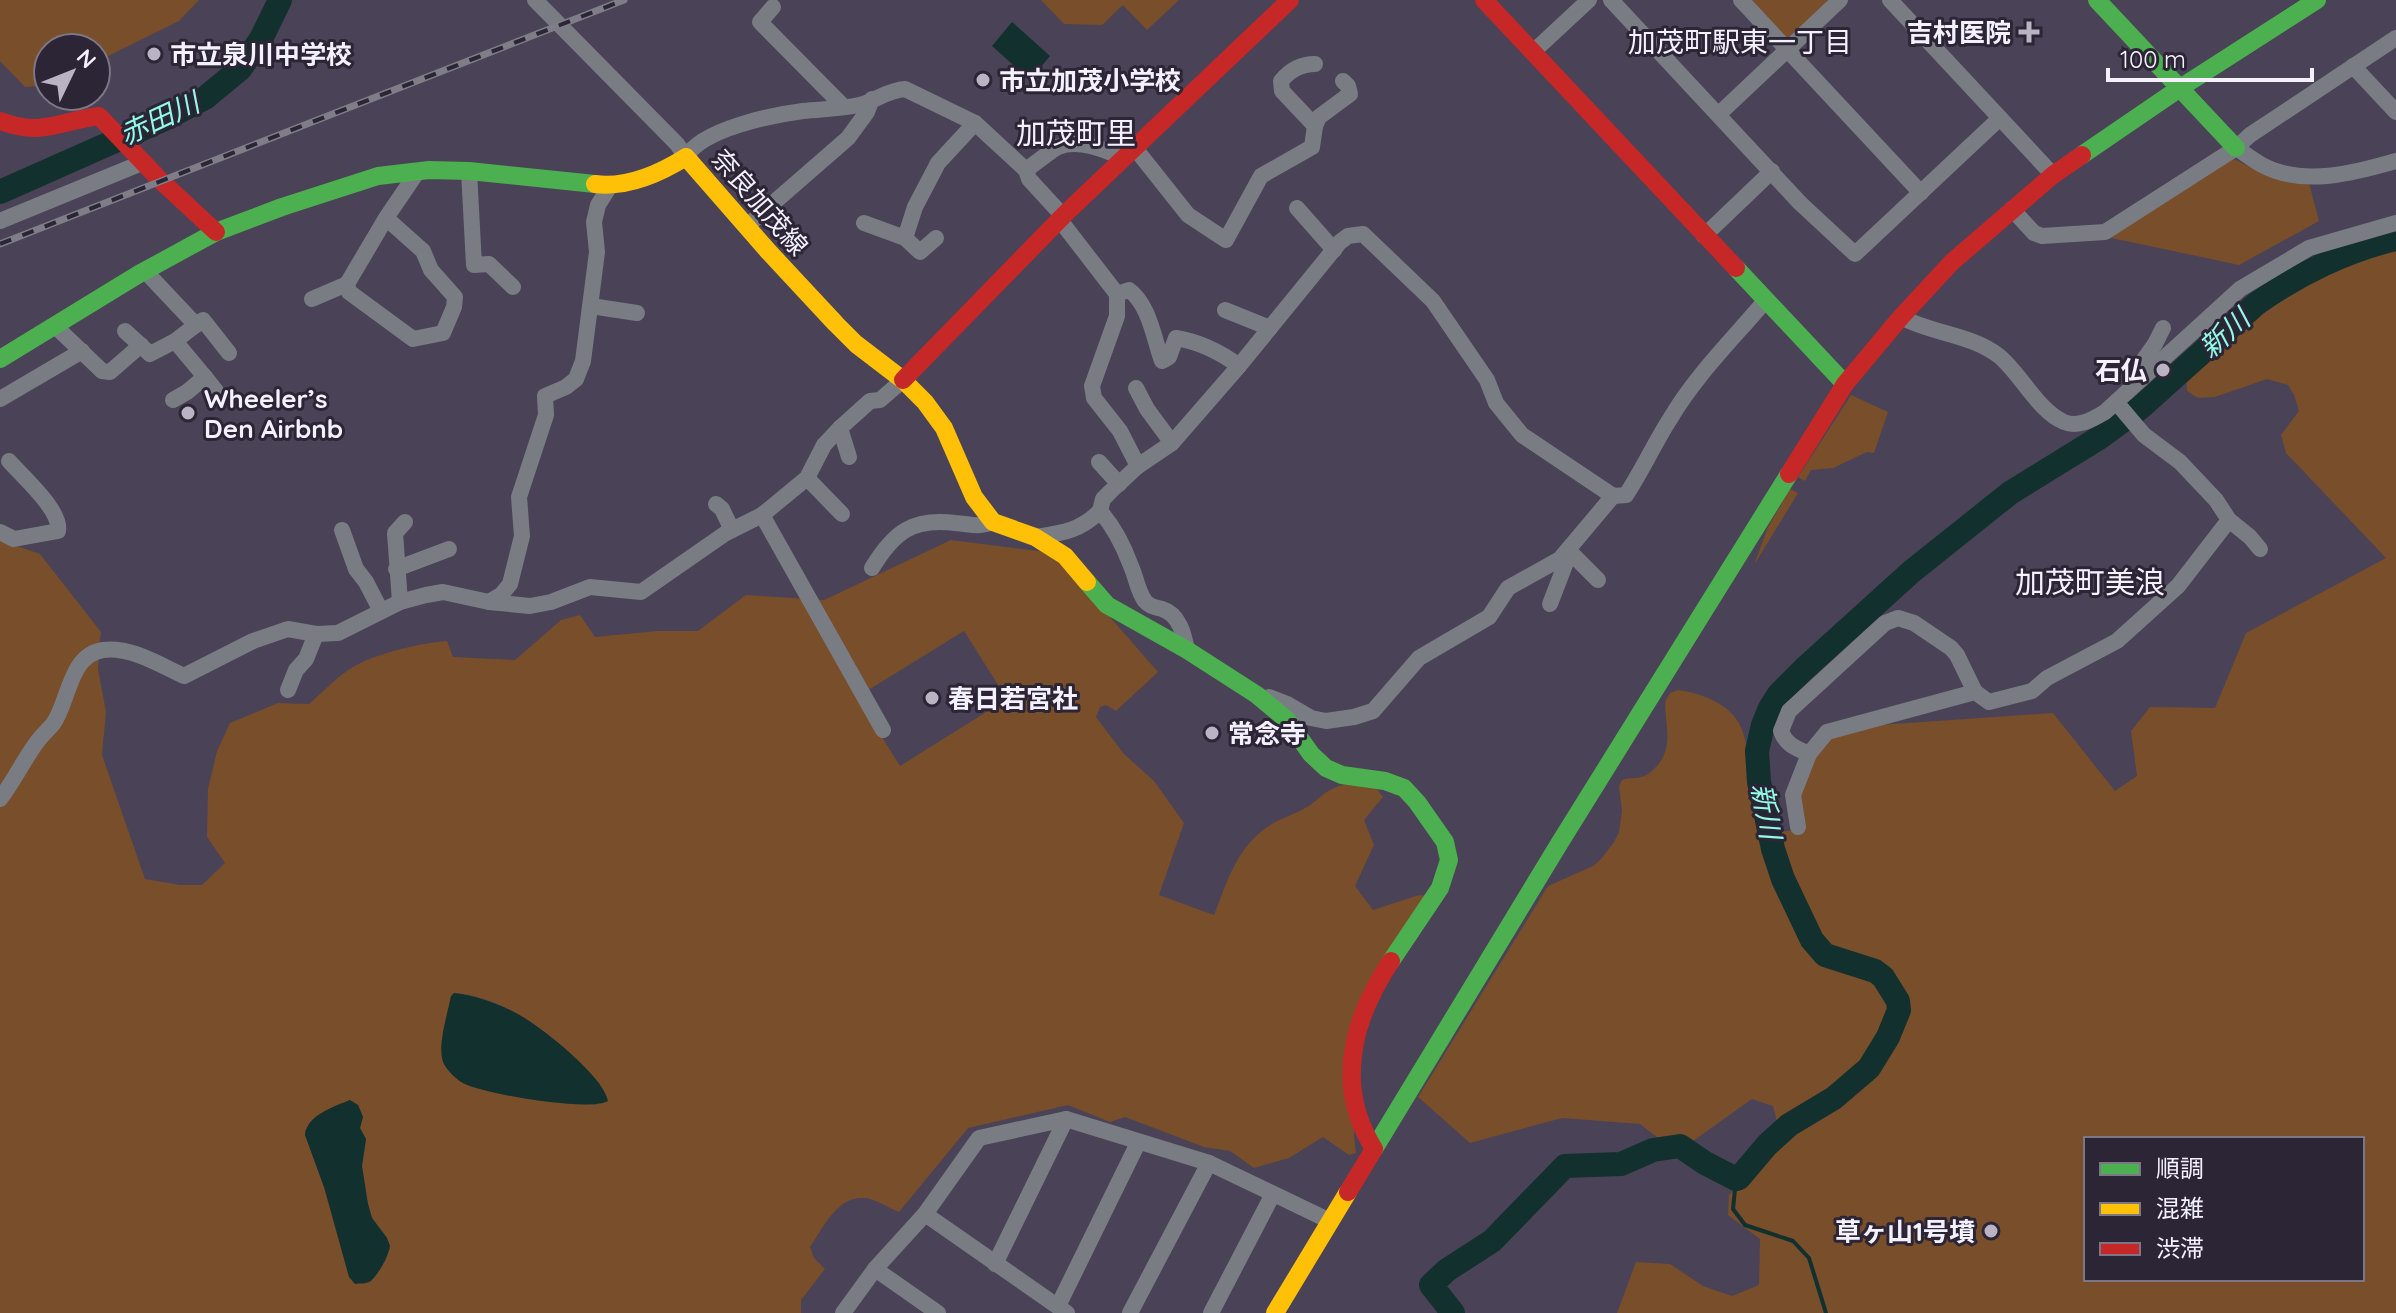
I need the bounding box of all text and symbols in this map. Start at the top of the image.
place label: 吉村医院 [1907,16,2011,49]
marker: 吉村医院 [2018,21,2040,43]
district label: 加茂町駅東一丁目 [1628,24,1852,59]
north arrow [32,32,112,112]
scale bar [2108,32,2312,82]
place label: 市立泉川中学校 [170,38,352,71]
text: N [71,43,102,74]
text: 100 m [2120,44,2186,74]
marker: 市立泉川中学校 [145,45,163,63]
place label: 市立加茂小学校 [999,64,1181,97]
marker: 市立加茂小学校 [974,71,992,89]
water label: 赤田川 [114,83,207,152]
district label: 加茂町里 [1016,114,1136,152]
street label: 奈良加茂線 [705,142,815,262]
water label: 新川 [2191,299,2259,365]
place label: 石仏 [2095,354,2147,387]
marker: 石仏 [2154,361,2172,379]
place label: Wheeler’s Den Airbnb [204,382,343,445]
marker: Wheeler’s Den Airbnb [179,404,197,422]
district label: 加茂町美浪 [2015,563,2165,601]
place label: 春日若宮社 [948,682,1078,715]
marker: 春日若宮社 [923,689,941,707]
place label: 常念寺 [1228,717,1306,750]
marker: 常念寺 [1203,724,1221,742]
water label: 新川 [1745,780,1790,845]
legend [2084,1137,2364,1281]
text: 順調 [2156,1153,2204,1183]
text: 混雑 [2156,1193,2204,1223]
place label: 草ヶ山1号墳 [1835,1215,1975,1248]
marker: 草ヶ山1号墳 [1982,1222,2000,1240]
text: 渋滞 [2156,1233,2204,1263]

